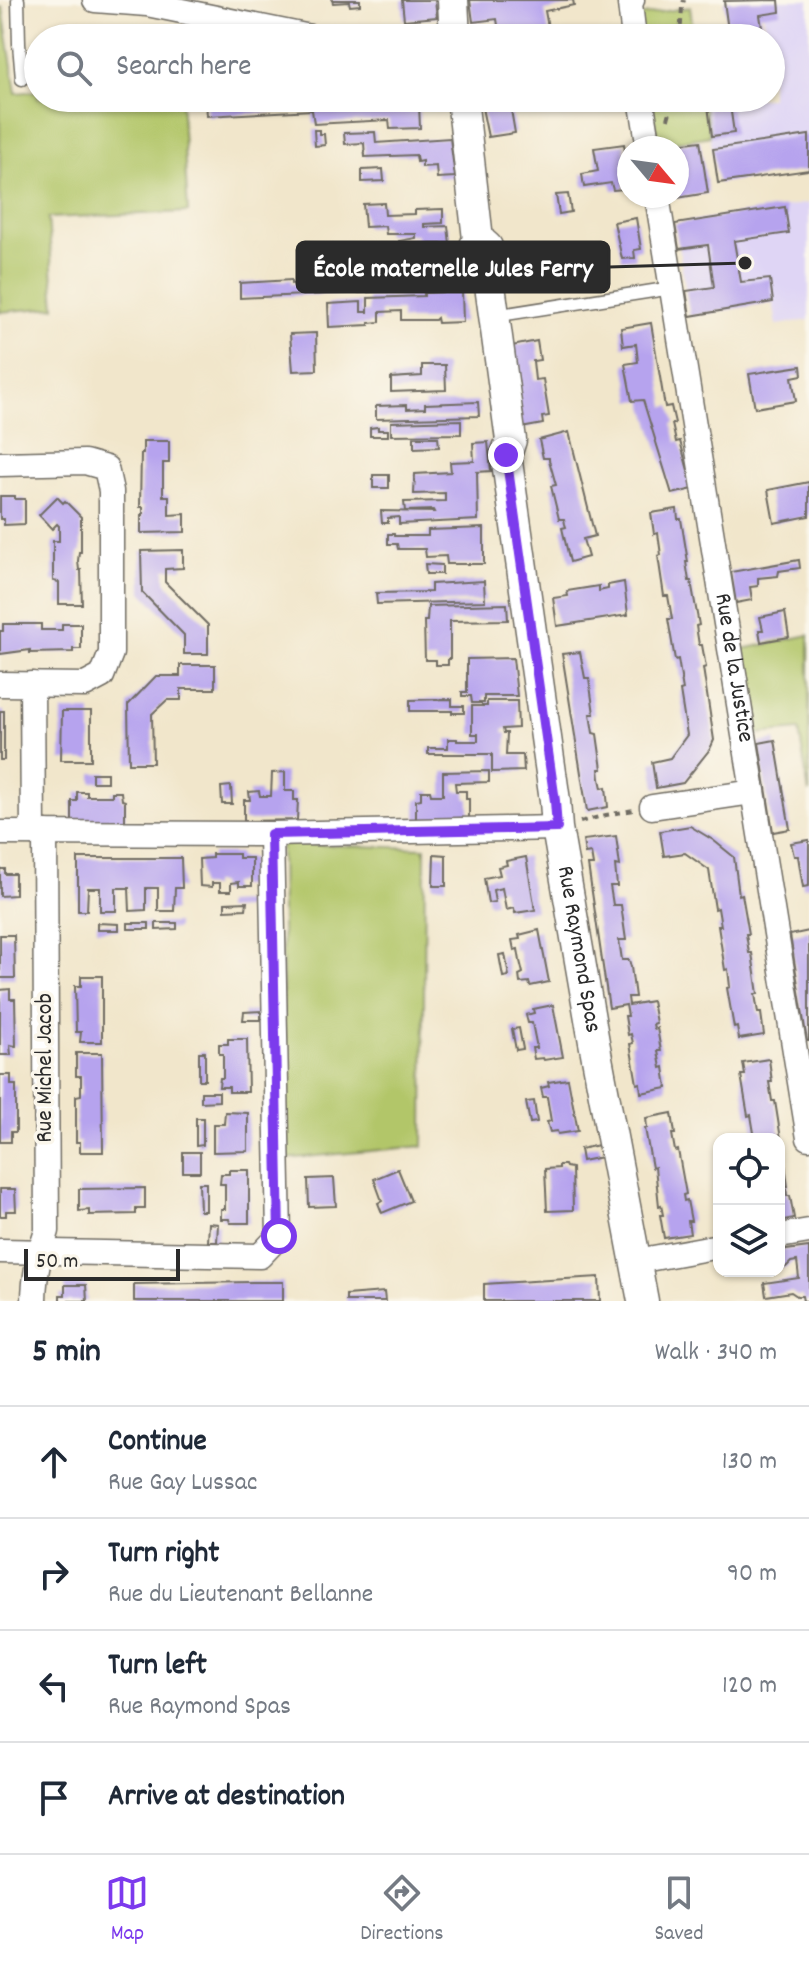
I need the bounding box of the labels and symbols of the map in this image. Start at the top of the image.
north arrow [617,136,689,208]
callout: École maternelle Jules Ferry [297,242,609,292]
text: École maternelle Jules Ferry [313,252,594,289]
route end [488,437,524,473]
street label: Rue de la Justice [704,591,762,745]
street label: Rue Raymond Spas [547,863,609,1035]
street label: Rue Michel Jacob [29,993,63,1143]
route start [261,1218,297,1254]
scale bar [24,1245,180,1281]

